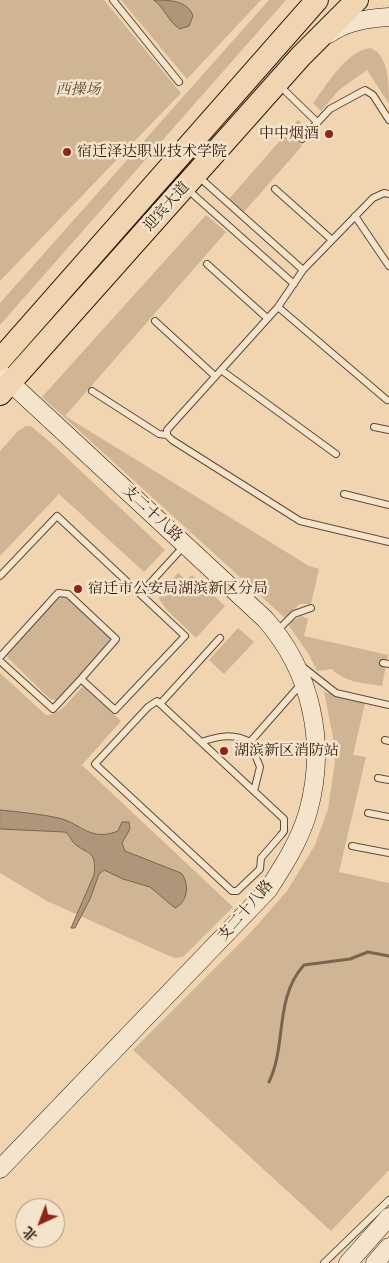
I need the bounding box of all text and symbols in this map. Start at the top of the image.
park label: 西操场 [56,81,100,99]
place label: 中中烟酒 [259,125,319,143]
marker: 中中烟酒 [323,128,335,140]
place label: 宿迁泽达职业技术学院 [77,143,227,161]
marker: 宿迁泽达职业技术学院 [61,146,73,158]
street label: 迎宾大道 [140,179,194,235]
street label: 支二十八路 [118,482,186,546]
place label: 宿迁市公安局湖滨新区分局 [88,580,268,598]
marker: 宿迁市公安局湖滨新区分局 [72,583,84,595]
place label: 湖滨新区消防站 [234,742,339,760]
marker: 湖滨新区消防站 [218,745,230,757]
street label: 支二十八路 [215,877,277,945]
north arrow [15,1198,65,1248]
text: 北 [19,1223,41,1245]

